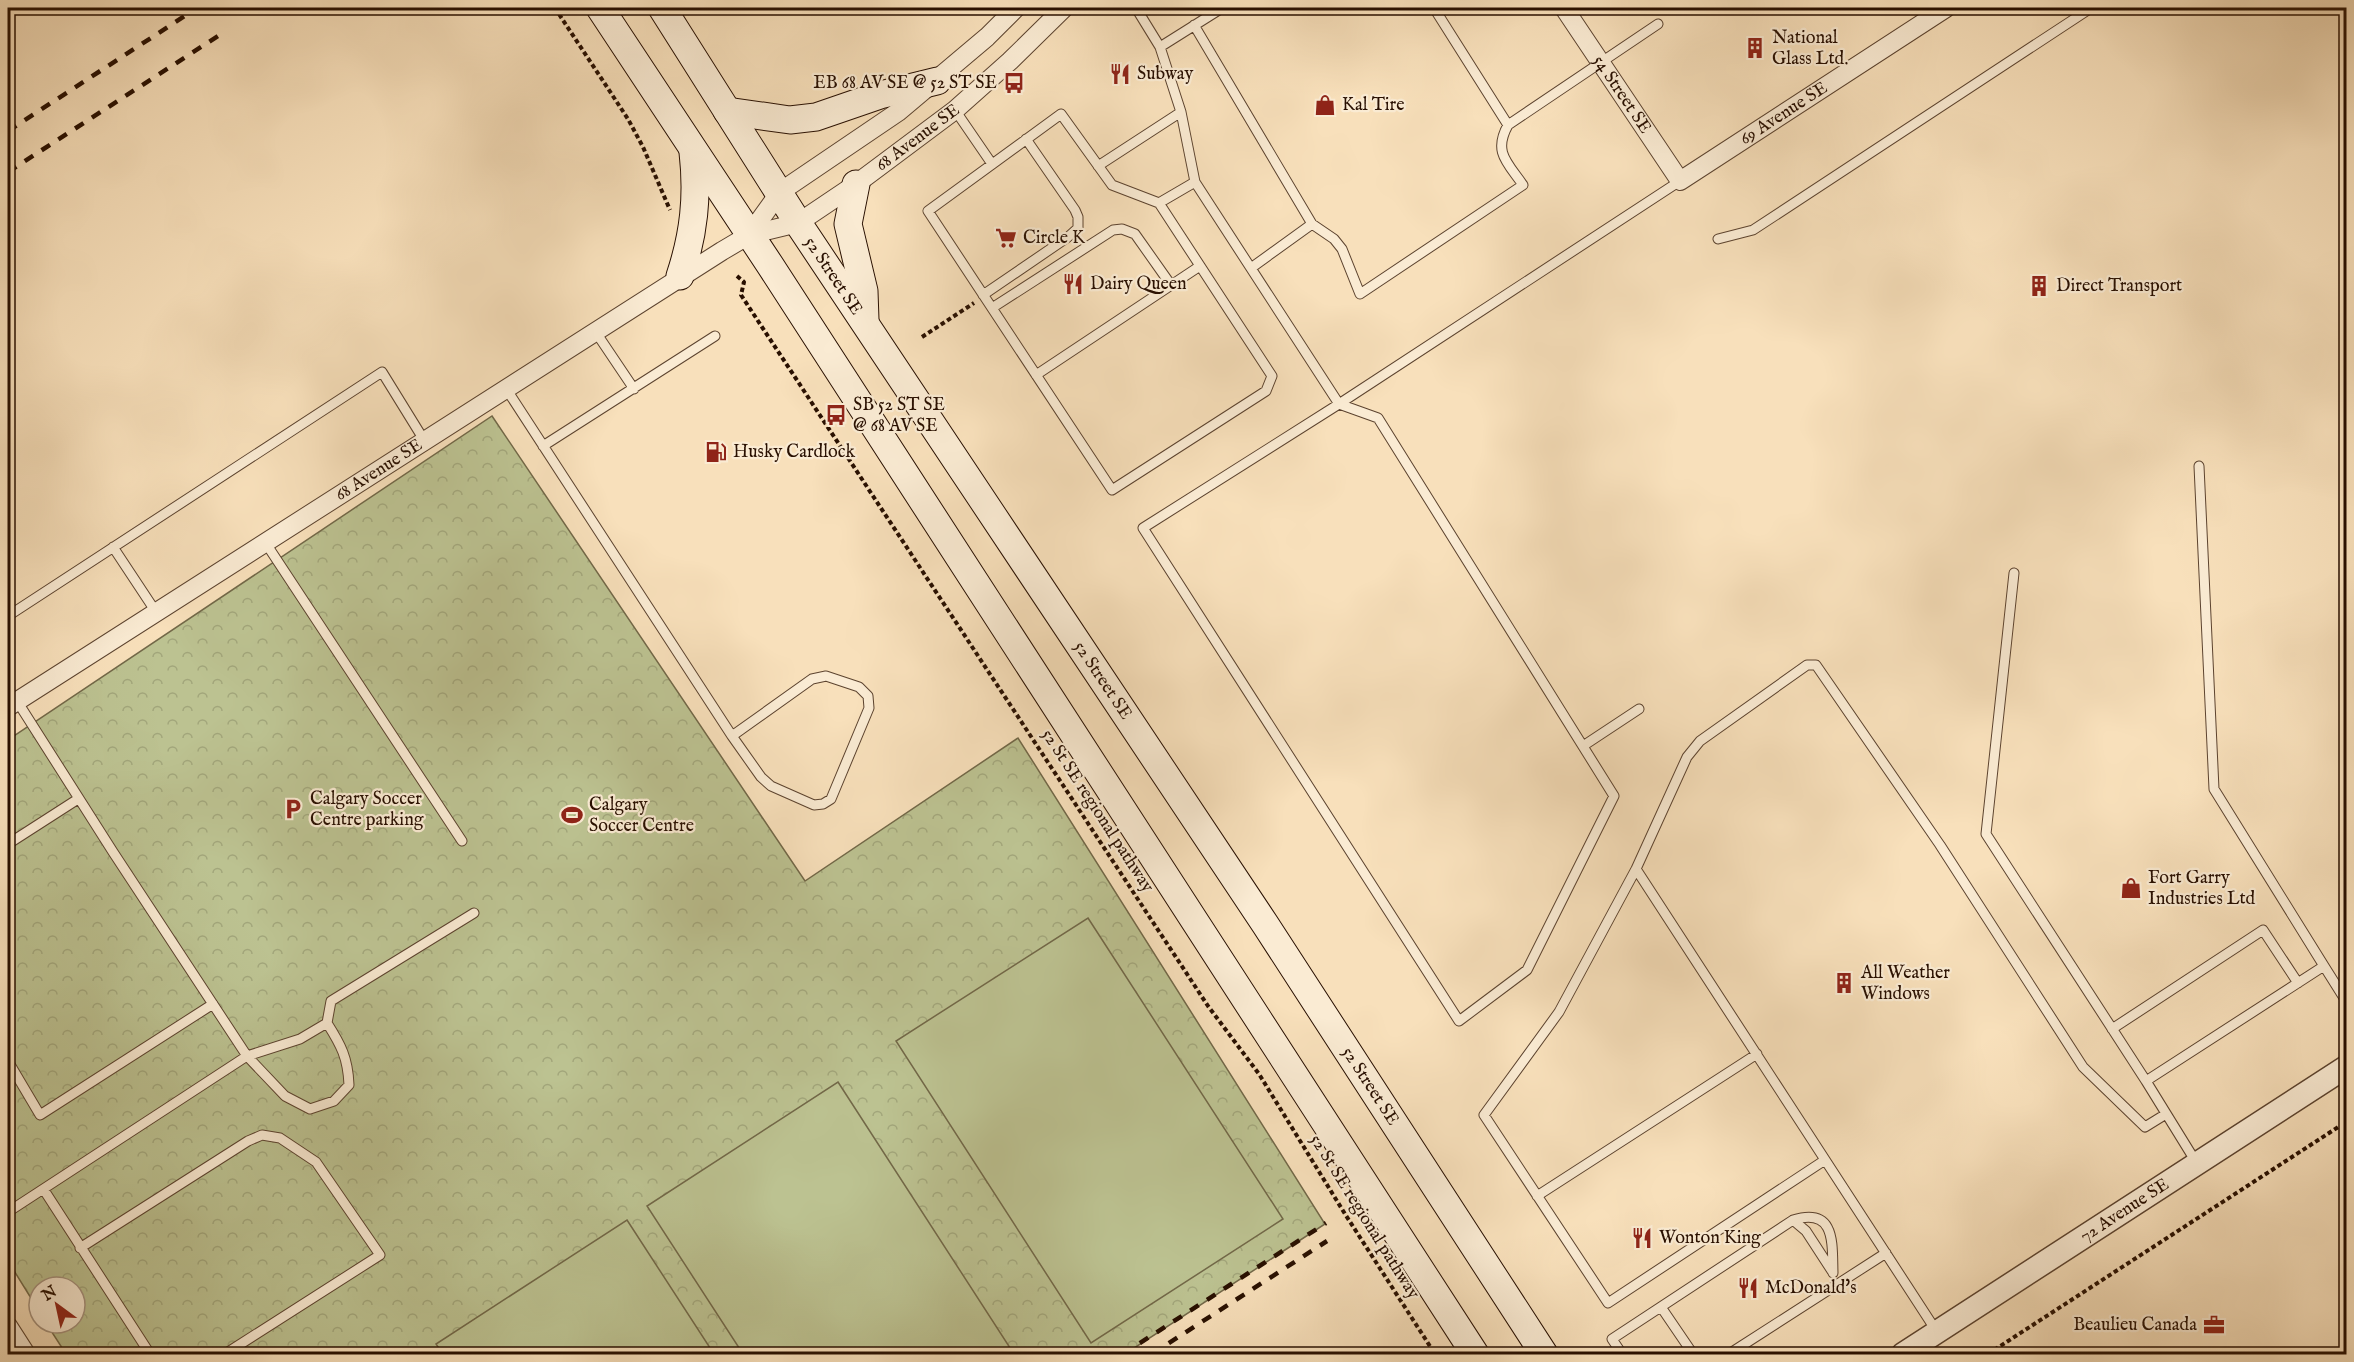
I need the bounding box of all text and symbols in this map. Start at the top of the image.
place label: National Glass Ltd. [1772,27,1848,71]
building icon: National Glass Ltd. [1743,36,1767,60]
street label: 54 Street SE [1587,51,1656,138]
restaurant icon: Subway [1108,62,1132,86]
place label: Subway [1137,63,1193,86]
bus stop icon: EB 68 AV SE @ 52 ST SE [1002,71,1026,95]
place label: EB 68 AV SE @ 52 ST SE [813,72,997,95]
street label: 69 Avenue SE [1735,77,1832,150]
shop icon: Kal Tire [1313,93,1337,117]
place label: Kal Tire [1342,94,1404,117]
street label: 68 Avenue SE [871,99,964,177]
supermarket icon: Circle K [994,226,1018,250]
place label: Circle K [1023,227,1086,250]
street label: 52 Street SE [799,232,868,319]
restaurant icon: Dairy Queen [1061,272,1085,296]
place label: Dairy Queen [1090,273,1187,296]
building icon: Direct Transport [2027,274,2051,298]
place label: Direct Transport [2056,275,2182,298]
place label: SB 52 ST SE @ 68 AV SE [853,394,945,438]
bus stop icon: SB 52 ST SE @ 68 AV SE [824,403,848,427]
street label: 68 Avenue SE [331,434,427,507]
fuel station icon: Husky Cardlock [704,440,728,464]
place label: Husky Cardlock [733,441,855,464]
street label: 52 Street SE [1068,637,1137,724]
street label: 52 St SE regional pathway [1036,725,1159,897]
place label: Calgary Soccer Centre parking [310,788,424,832]
place label: Calgary Soccer Centre [589,794,694,838]
parking icon: Calgary Soccer Centre parking [281,797,305,821]
sports icon: Calgary Soccer Centre [560,803,584,827]
place label: Fort Garry Industries Ltd [2148,867,2256,911]
shop icon: Fort Garry Industries Ltd [2119,876,2143,900]
place label: All Weather Windows [1860,962,1950,1006]
building icon: All Weather Windows [1832,971,1856,995]
street label: 52 Street SE [1336,1042,1404,1130]
street label: 52 St SE regional pathway [1304,1130,1424,1304]
street label: 72 Avenue SE [2076,1173,2173,1248]
restaurant icon: Wonton King [1630,1226,1654,1250]
place label: Wonton King [1659,1227,1761,1250]
north arrow [27,1275,87,1335]
restaurant icon: McDonald's [1736,1276,1760,1300]
place label: McDonald's [1765,1277,1857,1300]
text: N [38,1282,61,1307]
office icon: Beaulieu Canada [2202,1313,2226,1337]
place label: Beaulieu Canada [2073,1314,2197,1337]

